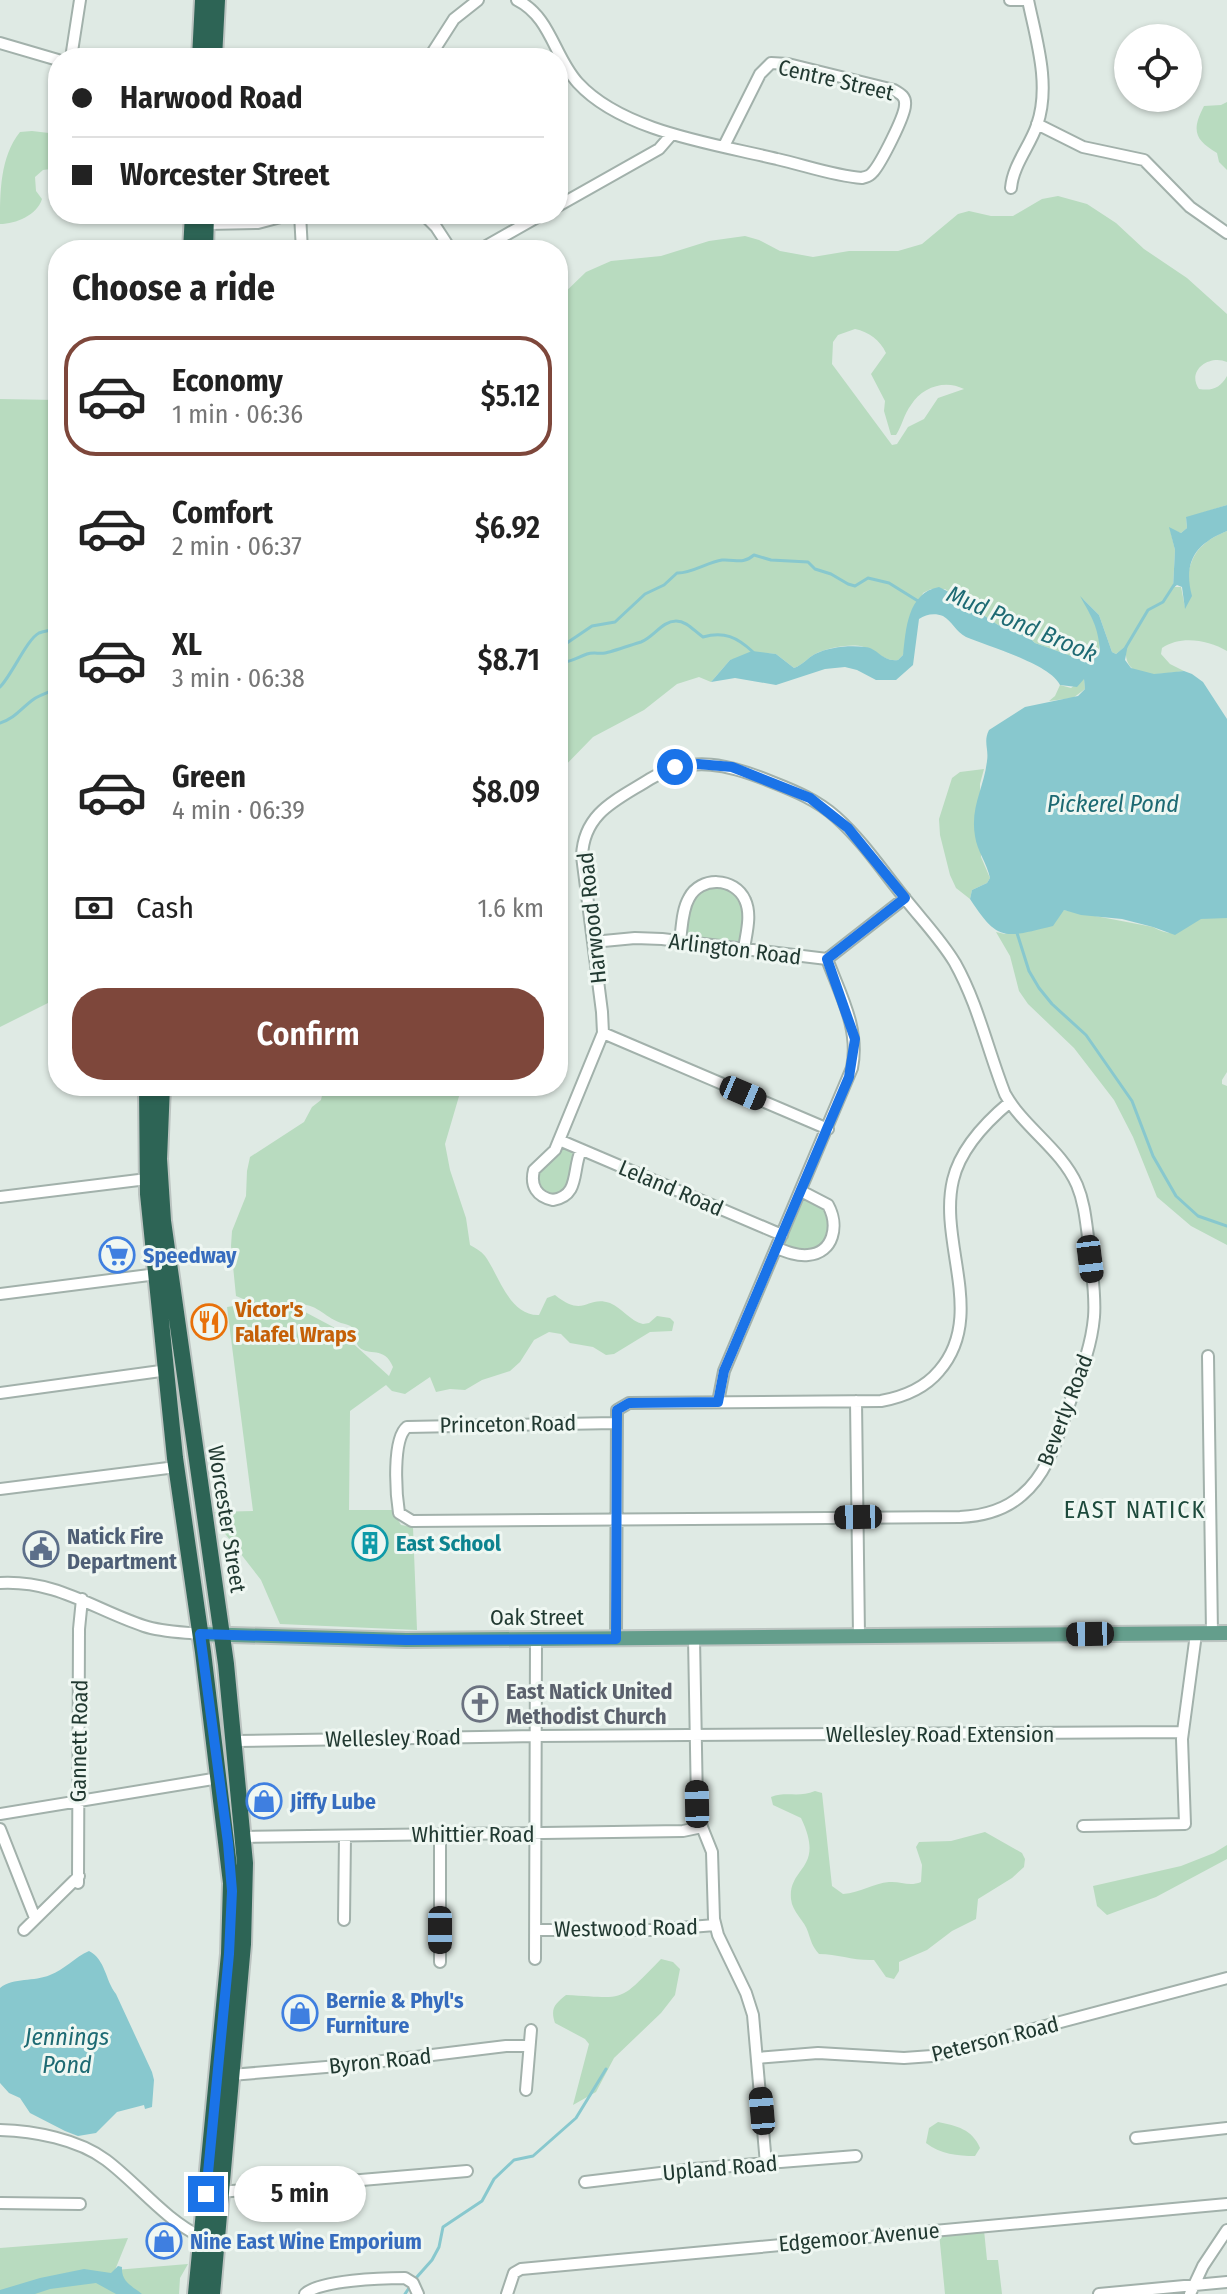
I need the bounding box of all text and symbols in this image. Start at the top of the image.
map controls [1114,24,1202,112]
button: locate [1114,24,1202,112]
street label: Centre Street [776,54,897,107]
text: Harwood Road [120,80,303,116]
text: Worcester Street [120,157,330,193]
text: Choose a ride [72,266,275,310]
icon: car [76,360,148,432]
text: Economy [172,363,283,399]
text: $5.12 [481,378,540,414]
text: 1 min · 06:36 [172,399,303,430]
icon: car [76,492,148,564]
text: Comfort [172,495,273,531]
text: $6.92 [475,510,540,546]
text: 2 min · 06:37 [172,531,302,562]
water label: Mud Pond Brook [943,580,1101,668]
icon: car [76,624,148,696]
text: XL [172,627,202,663]
text: $8.71 [478,642,540,678]
text: 3 min · 06:38 [172,663,305,694]
route start [657,749,693,785]
icon: car [76,756,148,828]
text: Green [172,759,246,795]
text: $8.09 [472,774,540,810]
water label: Pickerel Pond [1047,790,1179,818]
text: 4 min · 06:39 [172,795,305,826]
street label: Harwood Road [572,851,612,985]
icon: cash [72,886,116,930]
text: Cash [136,890,194,926]
text: 1.6 km [477,893,544,924]
street label: Arlington Road [667,927,803,971]
button: Confirm [72,988,544,1080]
car [716,1073,770,1113]
street label: Leland Road [615,1154,727,1222]
car [1075,1234,1105,1284]
supermarket icon: Speedway [98,1236,136,1274]
place label: Speedway [143,1242,237,1269]
place label: Victor's Falafel Wraps [234,1296,357,1348]
restaurant icon: Victor's Falafel Wraps [190,1303,228,1341]
street label: Beverly Road [1031,1350,1099,1470]
street label: Princeton Road [439,1409,577,1439]
street label: Worcester Street [202,1443,252,1595]
district label: EAST NATICK [1064,1496,1206,1524]
car [834,1505,882,1529]
place label: Natick Fire Department [67,1523,177,1575]
building icon: East School [351,1524,389,1562]
public building icon: Natick Fire Department [22,1530,60,1568]
place label: East School [396,1530,502,1557]
street label: Oak Street [490,1604,585,1631]
car [1066,1622,1114,1646]
place label: East Natick United Methodist Church [506,1678,673,1730]
street label: Gannett Road [64,1679,94,1803]
church icon: East Natick United Methodist Church [461,1685,499,1723]
street label: Wellesley Road Extension [826,1721,1054,1748]
street label: Wellesley Road [325,1723,461,1753]
car [685,1780,709,1828]
shop icon: Jiffy Lube [245,1782,283,1820]
place label: Jiffy Lube [289,1788,376,1815]
street label: Whittier Road [412,1821,534,1848]
car [428,1906,452,1954]
street label: Westwood Road [554,1913,698,1943]
place label: Bernie & Phyl's Furniture [326,1987,464,2039]
shop icon: Bernie & Phyl's Furniture [281,1994,319,2032]
street label: Peterson Road [929,2010,1061,2068]
water label: Jennings Pond [23,2023,109,2079]
street label: Byron Road [327,2042,433,2080]
car [748,2086,776,2136]
street label: Upland Road [661,2150,779,2186]
callout: 5 min [234,2166,366,2222]
route end [188,2176,224,2212]
text: 5 min [271,2178,329,2209]
street label: Edgemoor Avenue [777,2217,941,2257]
shop icon: Nine East Wine Emporium [145,2222,183,2260]
place label: Nine East Wine Emporium [190,2228,422,2255]

